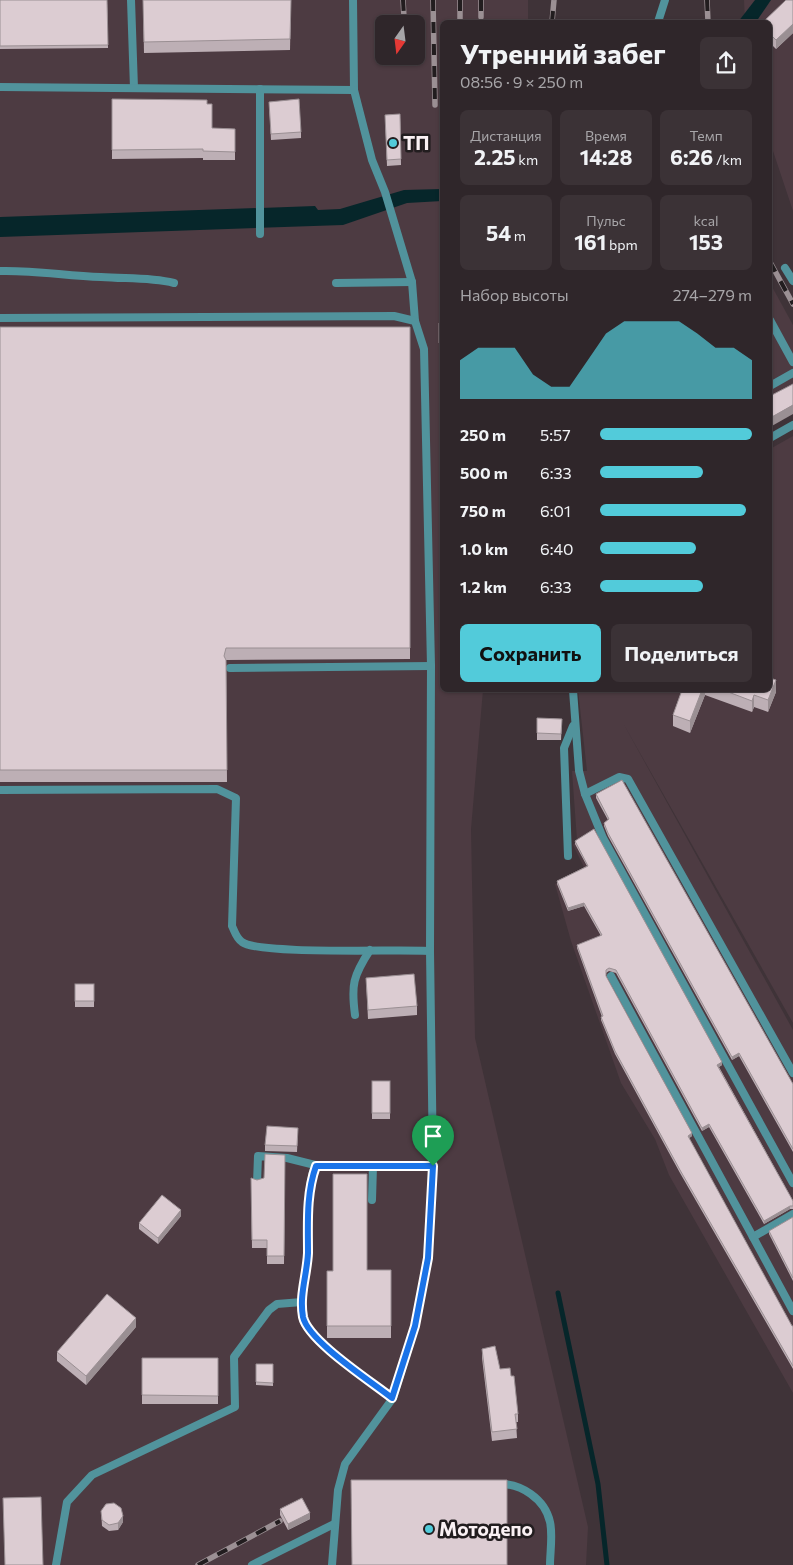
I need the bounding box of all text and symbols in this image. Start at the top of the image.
north arrow [375,15,425,65]
map controls [375,15,425,65]
text: Утренний забег [460,36,666,70]
button: share [700,37,752,89]
text: 08:56 · 9 × 250 m [460,72,583,91]
text: Дистанция [470,127,542,144]
text: Время [585,127,627,144]
text: Темп [689,127,723,144]
place label: ТП [403,131,429,154]
marker: ТП [387,137,399,149]
text: 2.25 [474,144,516,169]
text: 14:28 [580,144,632,169]
text: 6:26 [670,144,713,169]
text: km [516,151,538,168]
text: /km [713,151,742,168]
text: Пульс [586,212,626,229]
text: kcal [693,212,719,229]
text: 54 [486,220,511,245]
text: m [511,227,526,244]
text: 161 [574,229,606,254]
text: 153 [689,229,723,254]
text: bpm [606,236,638,253]
text: Набор высоты [460,285,569,304]
text: 274–279 m [673,285,752,304]
text: 250 m [460,425,506,444]
text: 5:57 [540,425,571,444]
text: 500 m [460,463,508,482]
text: 6:33 [540,463,572,482]
text: 750 m [460,501,506,520]
text: 6:01 [540,501,571,520]
text: 1.0 km [460,539,508,558]
text: 6:40 [540,539,574,558]
text: 1.2 km [460,577,507,596]
text: 6:33 [540,577,572,596]
button: Сохранить [460,624,601,682]
button: Поделиться [611,624,752,682]
pin [412,1115,454,1166]
icon: arrive [419,1122,447,1150]
place label: Мотодепо [439,1517,533,1540]
marker: Мотодепо [423,1523,435,1535]

